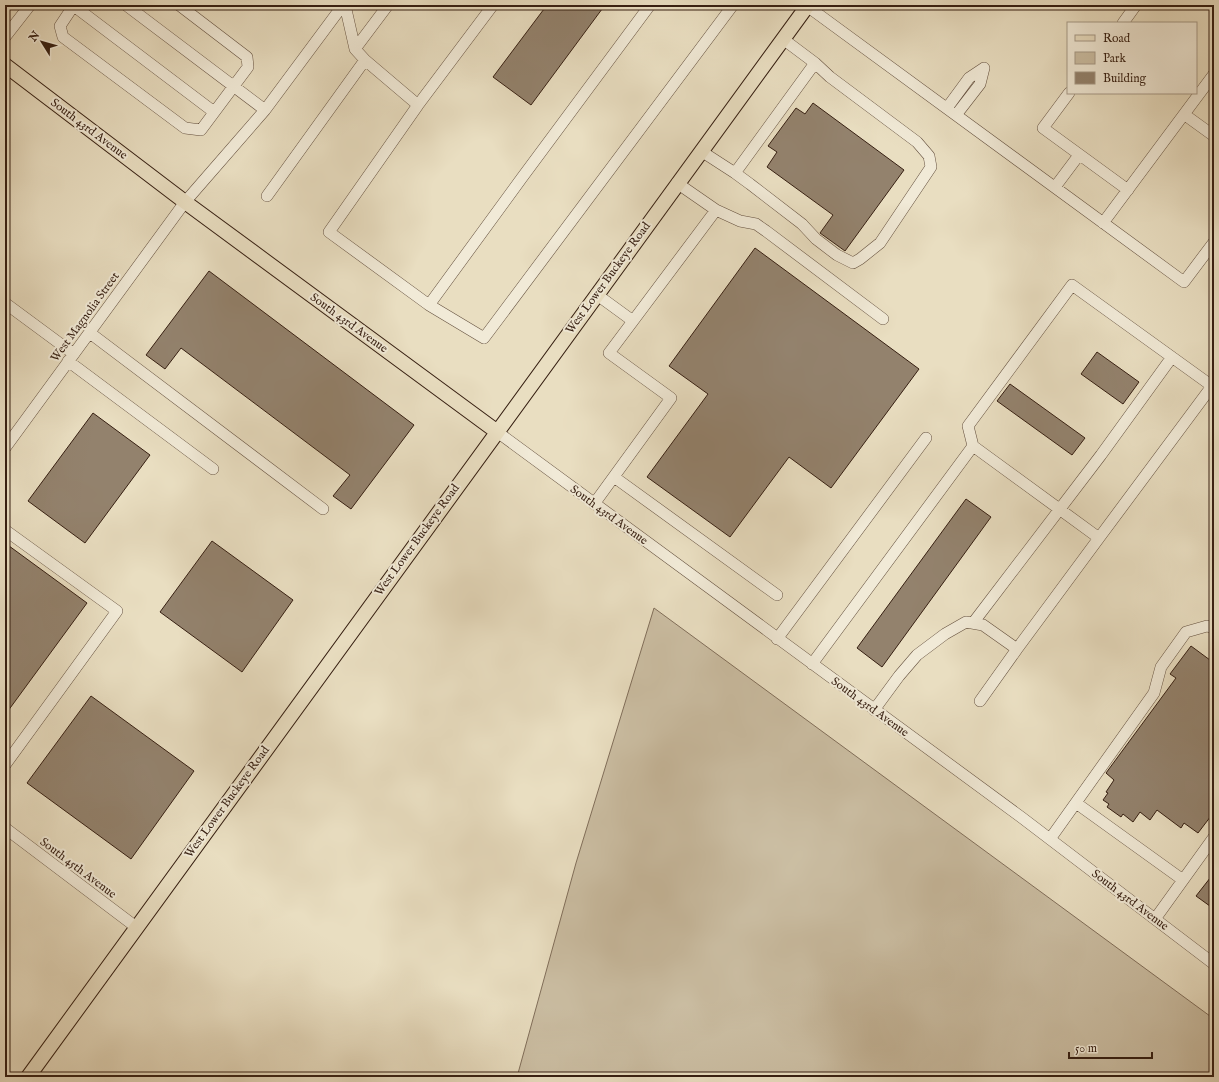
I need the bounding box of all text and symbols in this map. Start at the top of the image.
north arrow [22,22,62,62]
legend [1067,22,1197,94]
text: N [26,28,44,45]
text: Road [1103,31,1131,46]
text: Park [1103,51,1126,66]
text: Building [1103,71,1147,86]
street label: South 43rd Avenue [48,95,131,163]
street label: West Lower Buckeye Road [562,219,654,337]
street label: West Magnolia Street [47,269,123,365]
street label: South 43rd Avenue [307,290,391,357]
street label: West Lower Buckeye Road [371,481,463,599]
street label: South 43rd Avenue [567,482,651,549]
street label: South 43rd Avenue [828,674,912,741]
street label: West Lower Buckeye Road [181,743,273,861]
street label: South 45th Avenue [37,834,120,902]
street label: South 43rd Avenue [1089,866,1172,934]
scale bar [1069,1034,1152,1060]
text: 50 m [1075,1041,1097,1056]

